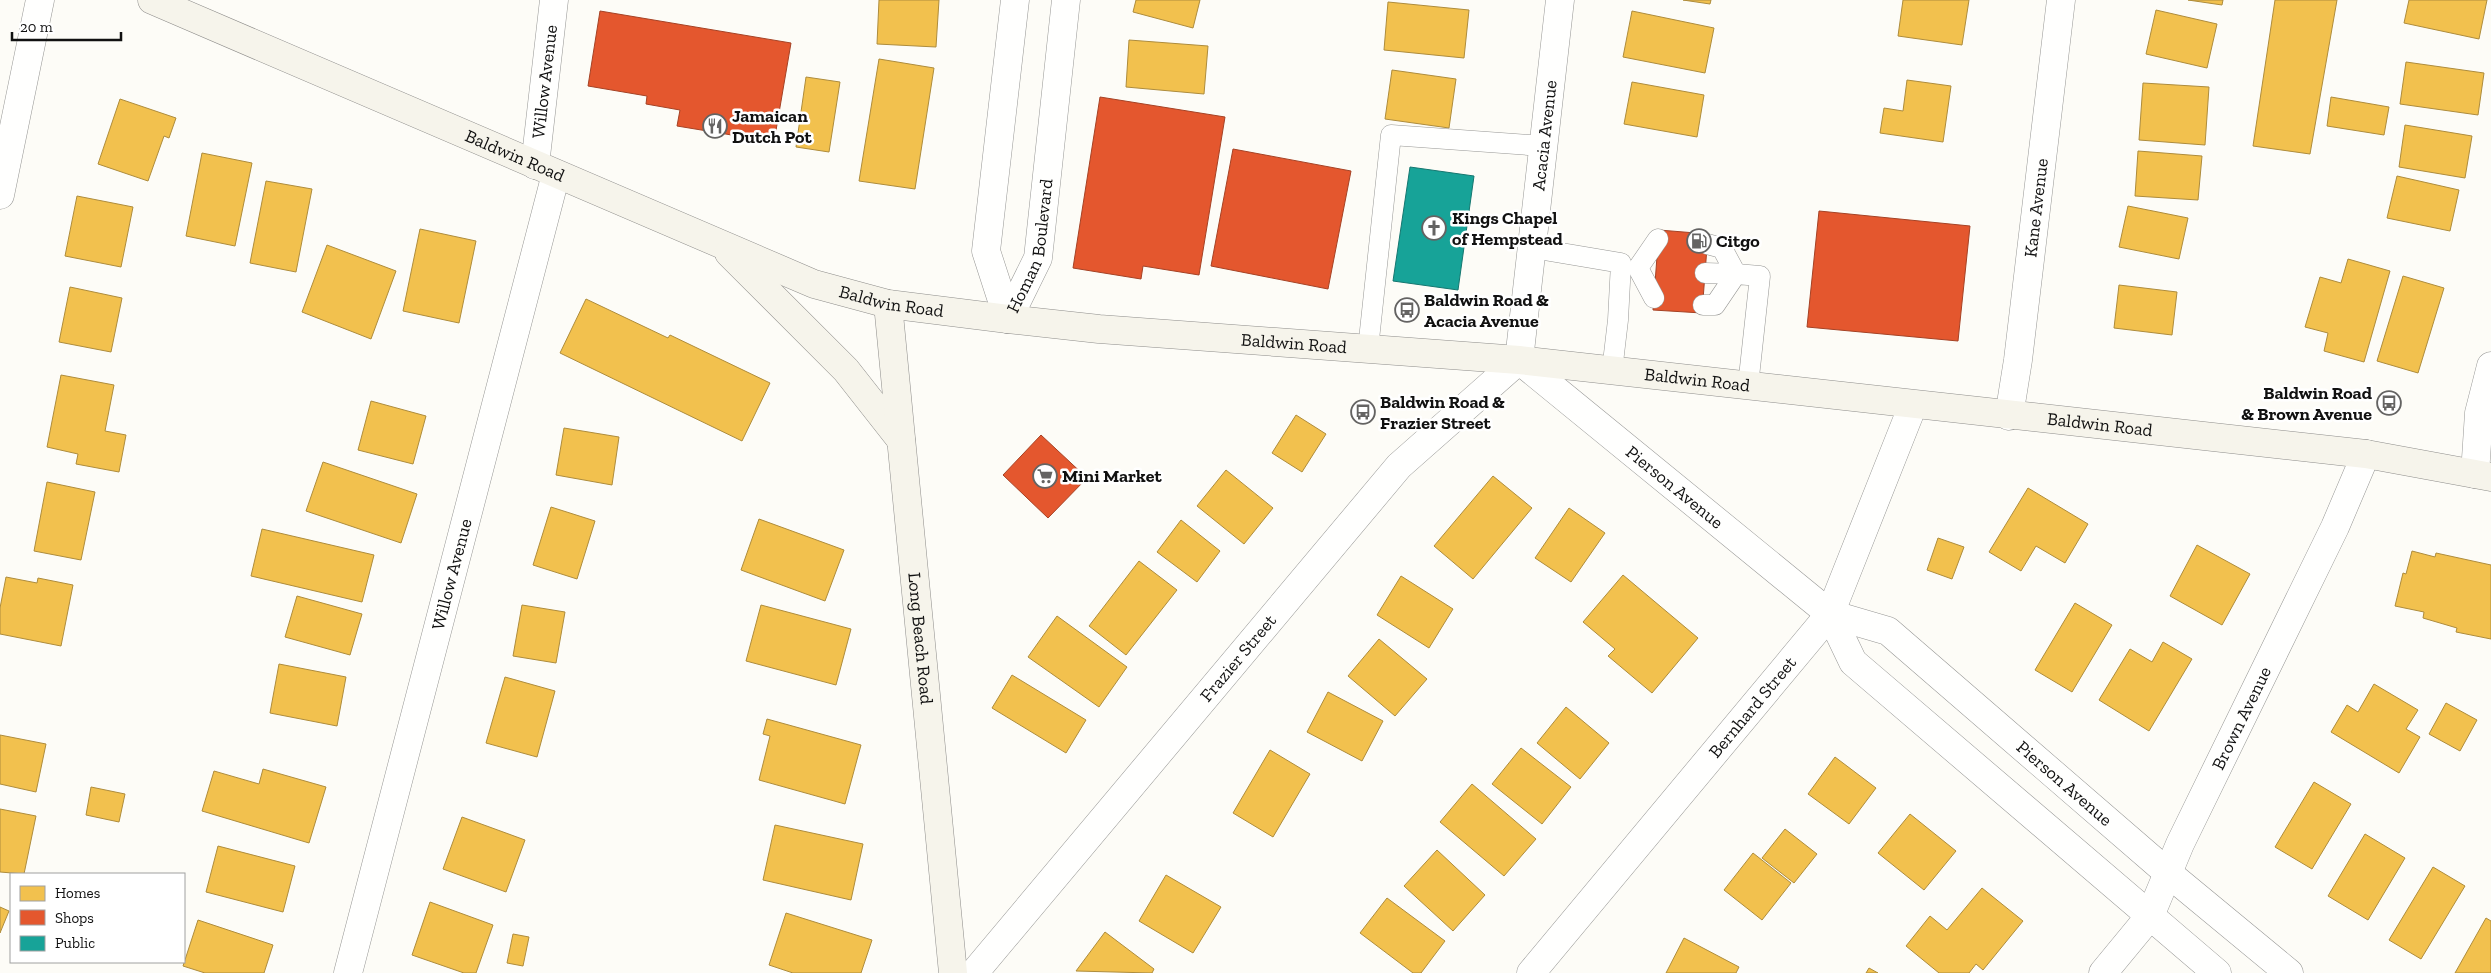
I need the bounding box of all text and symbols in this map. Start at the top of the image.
scale bar [12,10,121,42]
text: 20 m [20,18,53,36]
street label: Willow Avenue [527,24,562,140]
street label: Acacia Avenue [1527,79,1562,192]
place label: Jamaican Dutch Pot [732,105,812,148]
restaurant icon: Jamaican Dutch Pot [702,113,728,139]
street label: Baldwin Road [462,125,568,187]
street label: Kane Avenue [2019,157,2053,259]
street label: Homan Boulevard [1002,177,1058,316]
place label: Kings Chapel of Hempstead [1452,207,1564,250]
church icon: Kings Chapel of Hempstead [1421,215,1447,241]
fuel station icon: Citgo [1686,228,1712,254]
place label: Citgo [1716,230,1760,252]
street label: Baldwin Road [837,280,945,322]
place label: Baldwin Road & Acacia Avenue [1424,289,1549,332]
bus stop icon: Baldwin Road & Acacia Avenue [1394,297,1420,323]
street label: Baldwin Road [1240,329,1348,358]
street label: Baldwin Road [1643,363,1751,397]
place label: Baldwin Road & Brown Avenue [2241,382,2373,425]
bus stop icon: Baldwin Road & Brown Avenue [2376,390,2402,416]
place label: Baldwin Road & Frazier Street [1380,391,1505,434]
bus stop icon: Baldwin Road & Frazier Street [1350,399,1376,425]
street label: Baldwin Road [2046,408,2154,441]
street label: Pierson Avenue [1621,441,1728,533]
supermarket icon: Mini Market [1032,463,1058,489]
place label: Mini Market [1062,465,1162,487]
street label: Willow Avenue [427,516,477,632]
street label: Long Beach Road [903,571,938,706]
street label: Frazier Street [1195,610,1281,706]
street label: Bernhard Street [1704,652,1801,762]
street label: Brown Avenue [2207,663,2276,773]
street label: Pierson Avenue [2012,736,2117,831]
legend [10,873,185,963]
text: Homes [55,884,100,902]
text: Shops [55,909,94,927]
text: Public [55,934,95,952]

